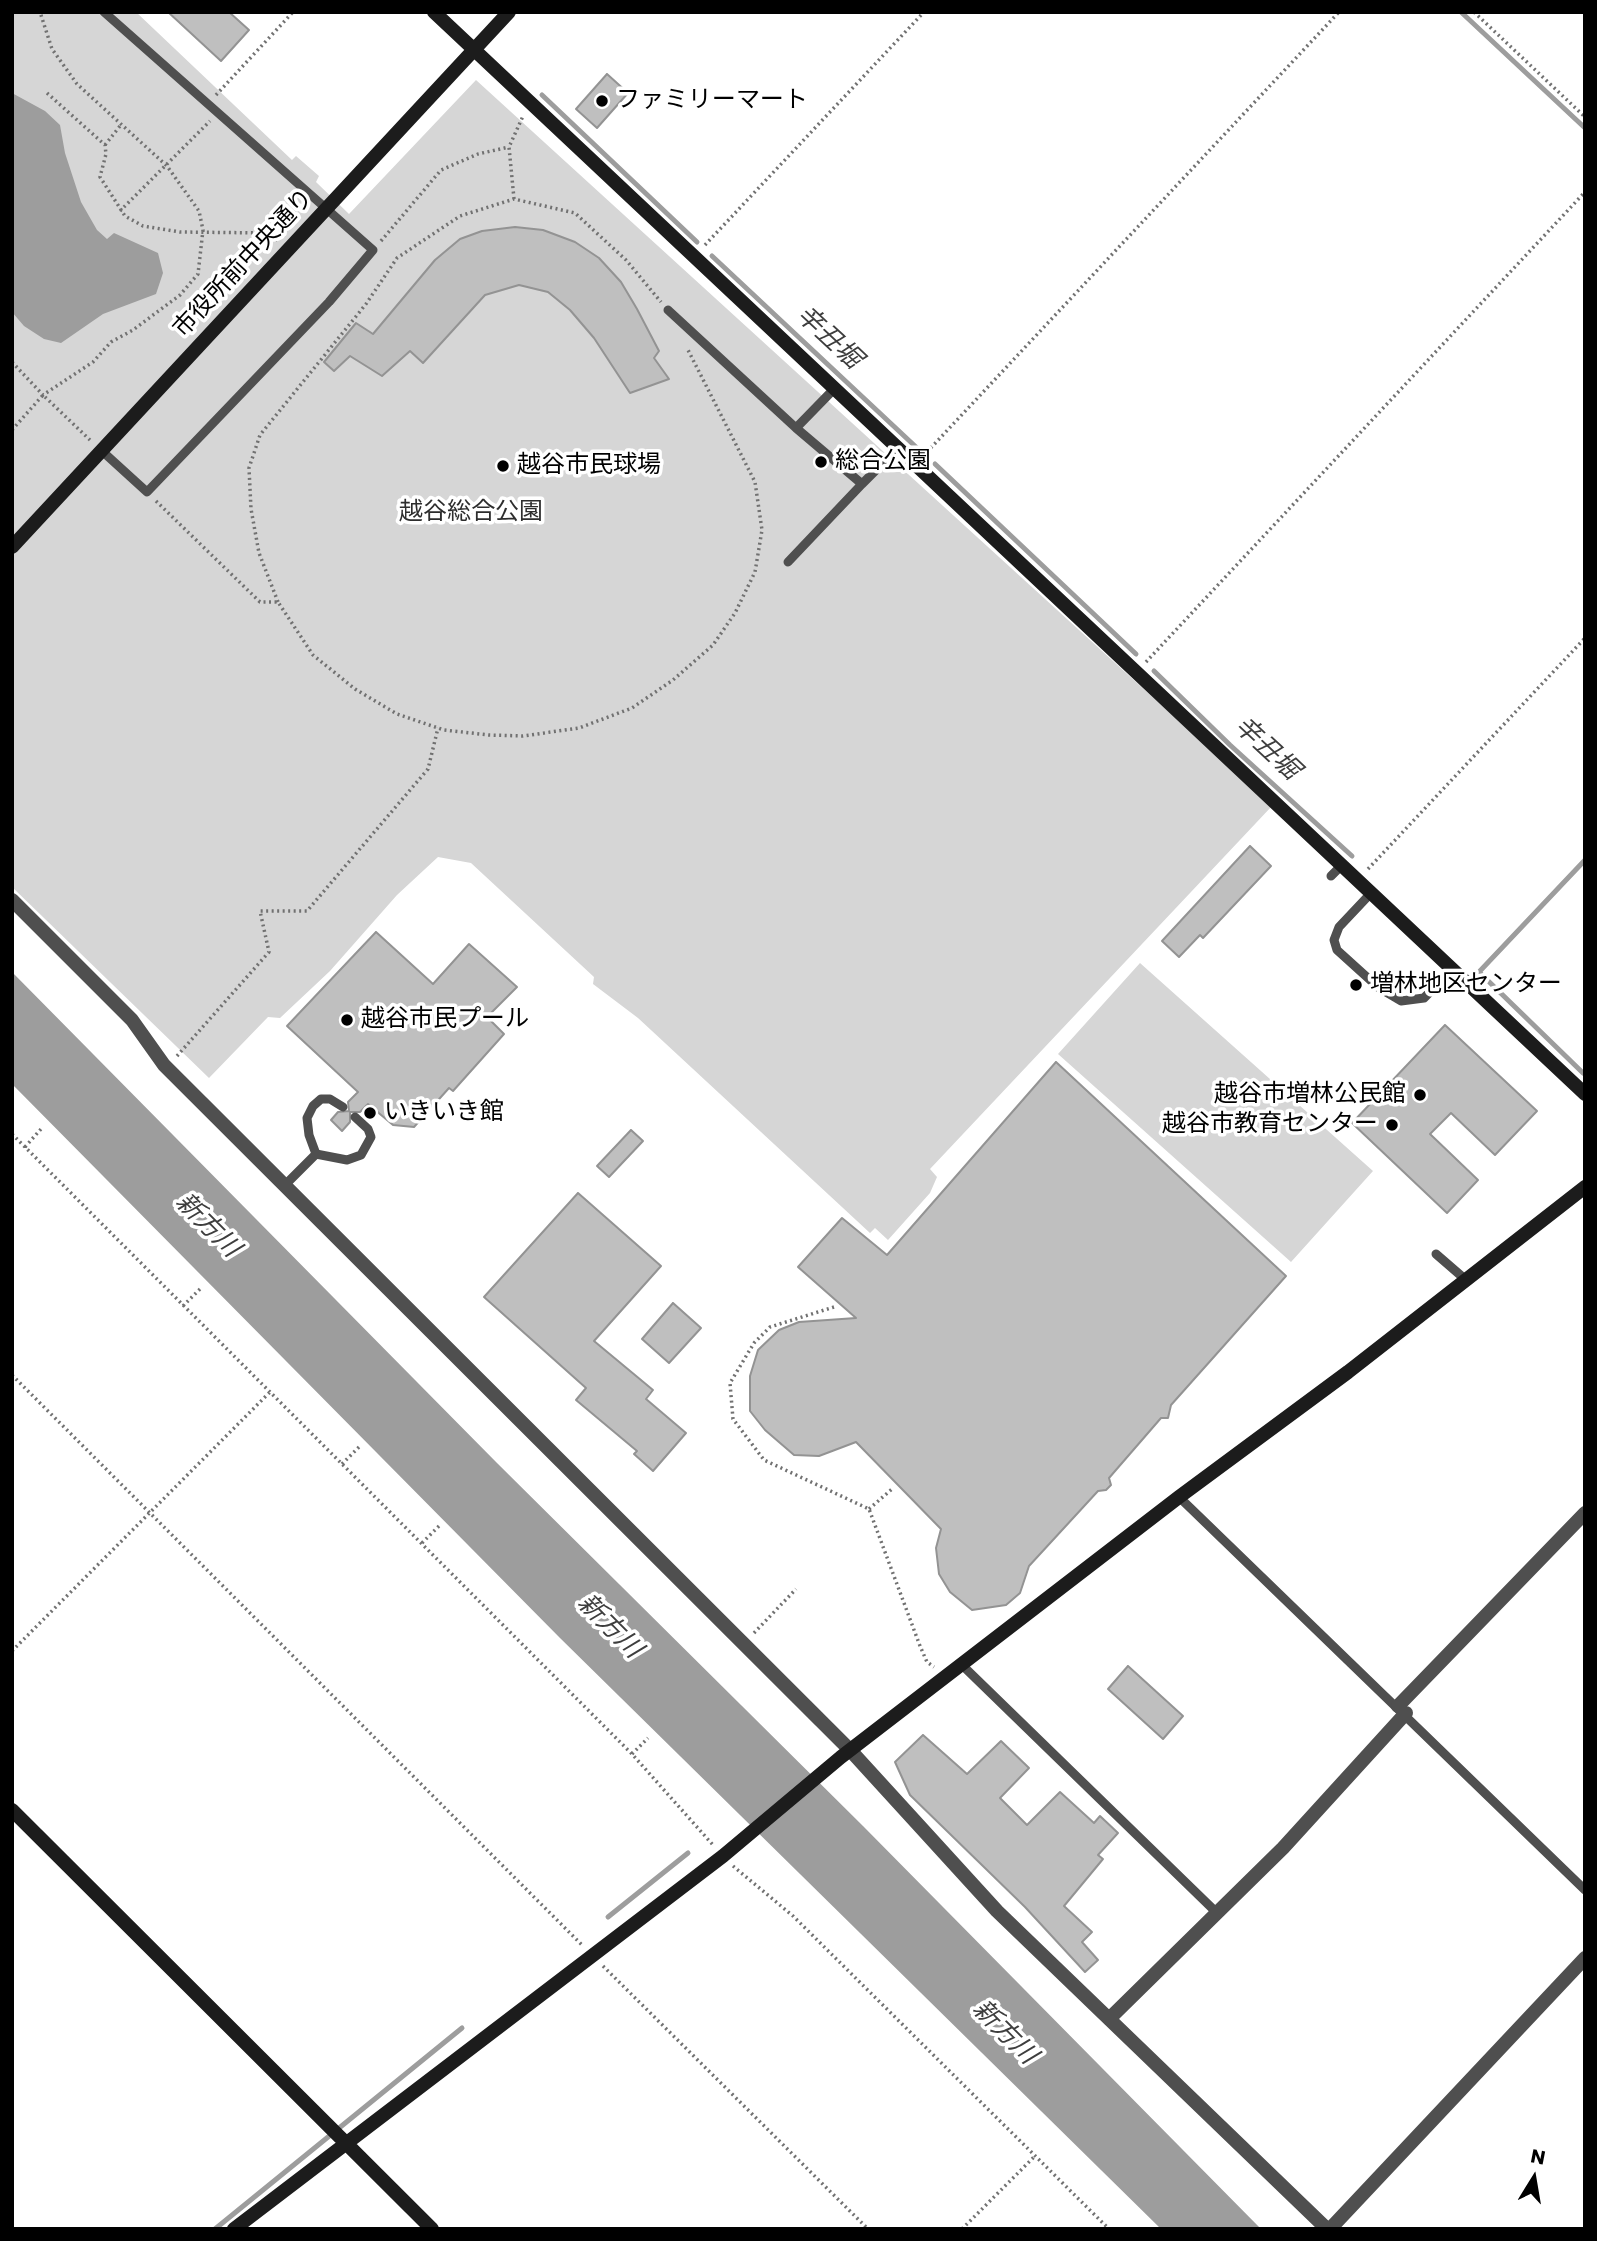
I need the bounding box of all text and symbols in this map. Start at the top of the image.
place label: ファミリーマート [616,87,808,115]
marker: ファミリーマート [594,93,610,109]
street label: 市役所前中央通り [168,184,320,344]
water label: 辛丑堀 [789,300,867,376]
place label: 総合公園 [835,448,931,476]
place label: 越谷市民球場 [517,452,661,480]
marker: 総合公園 [813,454,829,470]
marker: 越谷市民球場 [495,458,511,474]
park label: 越谷総合公園 [399,499,543,527]
water label: 辛丑堀 [1227,711,1305,787]
place label: 増林地区センター [1370,971,1562,999]
marker: 増林地区センター [1348,977,1364,993]
place label: 越谷市民プール [361,1006,529,1034]
marker: 越谷市民プール [339,1012,355,1028]
place label: 越谷市増林公民館 [1214,1081,1406,1109]
marker: 越谷市増林公民館 [1412,1087,1428,1103]
place label: いきいき館 [384,1099,504,1127]
marker: いきいき館 [362,1105,378,1121]
place label: 越谷市教育センター [1162,1111,1378,1139]
marker: 越谷市教育センター [1384,1117,1400,1133]
water label: 新方川 [168,1187,246,1265]
water label: 新方川 [570,1588,648,1666]
water label: 新方川 [965,1994,1043,2072]
text: N [1529,2142,1548,2172]
north arrow [1499,2143,1569,2213]

